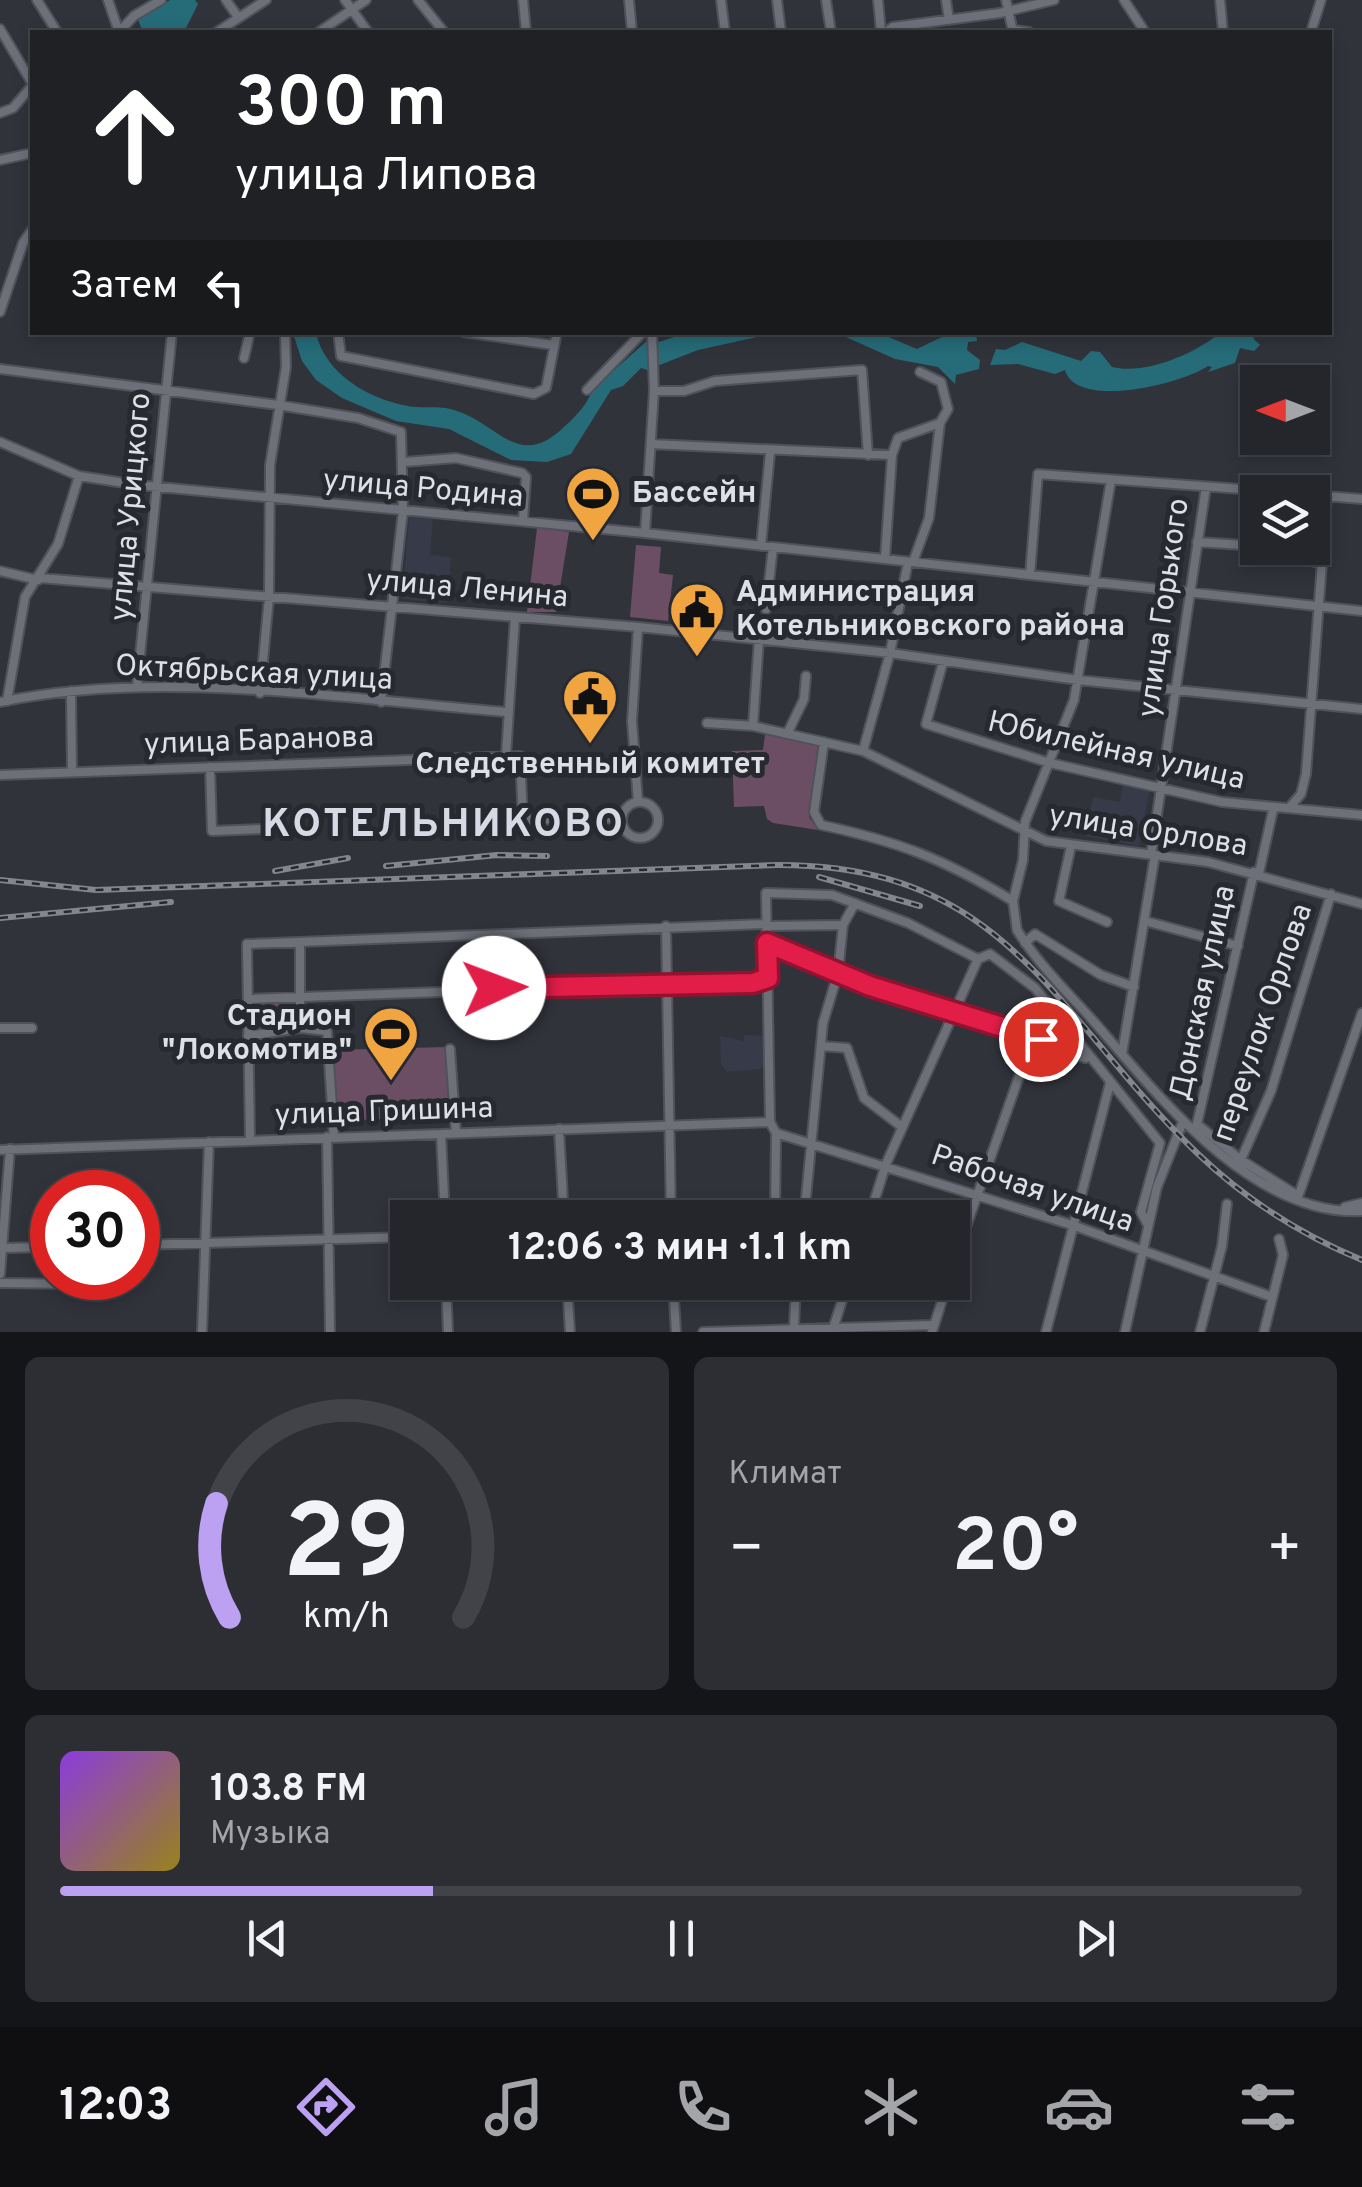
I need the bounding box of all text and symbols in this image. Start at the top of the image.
text: 300 m [235,62,447,151]
icon: ahead [70,70,200,200]
text: улица Липова [235,149,538,206]
icon: left [198,260,253,315]
text: Затем [70,263,178,312]
north arrow [1240,365,1330,455]
map controls [1240,365,1330,565]
street label: улица Урицкого [104,391,160,623]
street label: улица Родина [321,463,525,517]
sports icon: Бассейн [563,464,623,543]
button: layers [1240,475,1330,565]
place label: Бассейн [632,476,756,513]
street label: улица Горького [1131,496,1199,720]
street label: улица Ленина [365,563,569,617]
place label: Администрация Котельниковского района [736,575,1125,646]
public building icon: Администрация Котельниковского района [667,580,727,659]
street label: Октябрьская улица [114,648,394,700]
public building icon: Следственный комитет [560,667,620,746]
street label: Юбилейная улица [984,704,1248,800]
street label: улица Баранова [143,719,375,765]
place label: Следственный комитет [415,747,765,784]
street label: улица Орлова [1046,798,1250,866]
district label: КОТЕЛЬНИКОВО [262,801,626,851]
street label: Донская улица [1163,882,1245,1104]
street label: переулок Орлова [1206,899,1322,1147]
position arrow [442,936,546,1040]
pin [999,997,1084,1082]
place label: Стадион "Локомотив" [162,999,352,1070]
sports icon: Стадион "Локомотив" [361,1004,421,1083]
icon: arrive [1014,1012,1069,1067]
street label: улица Гришина [274,1091,494,1135]
street label: Рабочая улица [926,1138,1138,1242]
speed limit sign: 30 [30,1170,160,1300]
text: 12:06 · 3 мин · 1.1 km [508,1225,852,1274]
text: Климат [729,1455,842,1495]
text: 29 [283,1483,411,1615]
text: 20° [952,1503,1078,1598]
text: − [729,1516,764,1586]
text: + [1267,1516,1302,1586]
text: km/h [303,1595,390,1641]
text: 103.8 FM [210,1766,367,1815]
text: Музыка [210,1815,330,1855]
icon: previous [240,1911,295,1966]
icon: pause [654,1911,709,1966]
icon: next [1068,1911,1123,1966]
icon: directions [291,2072,361,2142]
icon: music [479,2072,549,2142]
icon: phone [668,2072,738,2142]
icon: climate [856,2072,926,2142]
icon: car [1044,2072,1114,2142]
icon: filters [1233,2072,1303,2142]
text: 12:03 [59,2079,172,2136]

